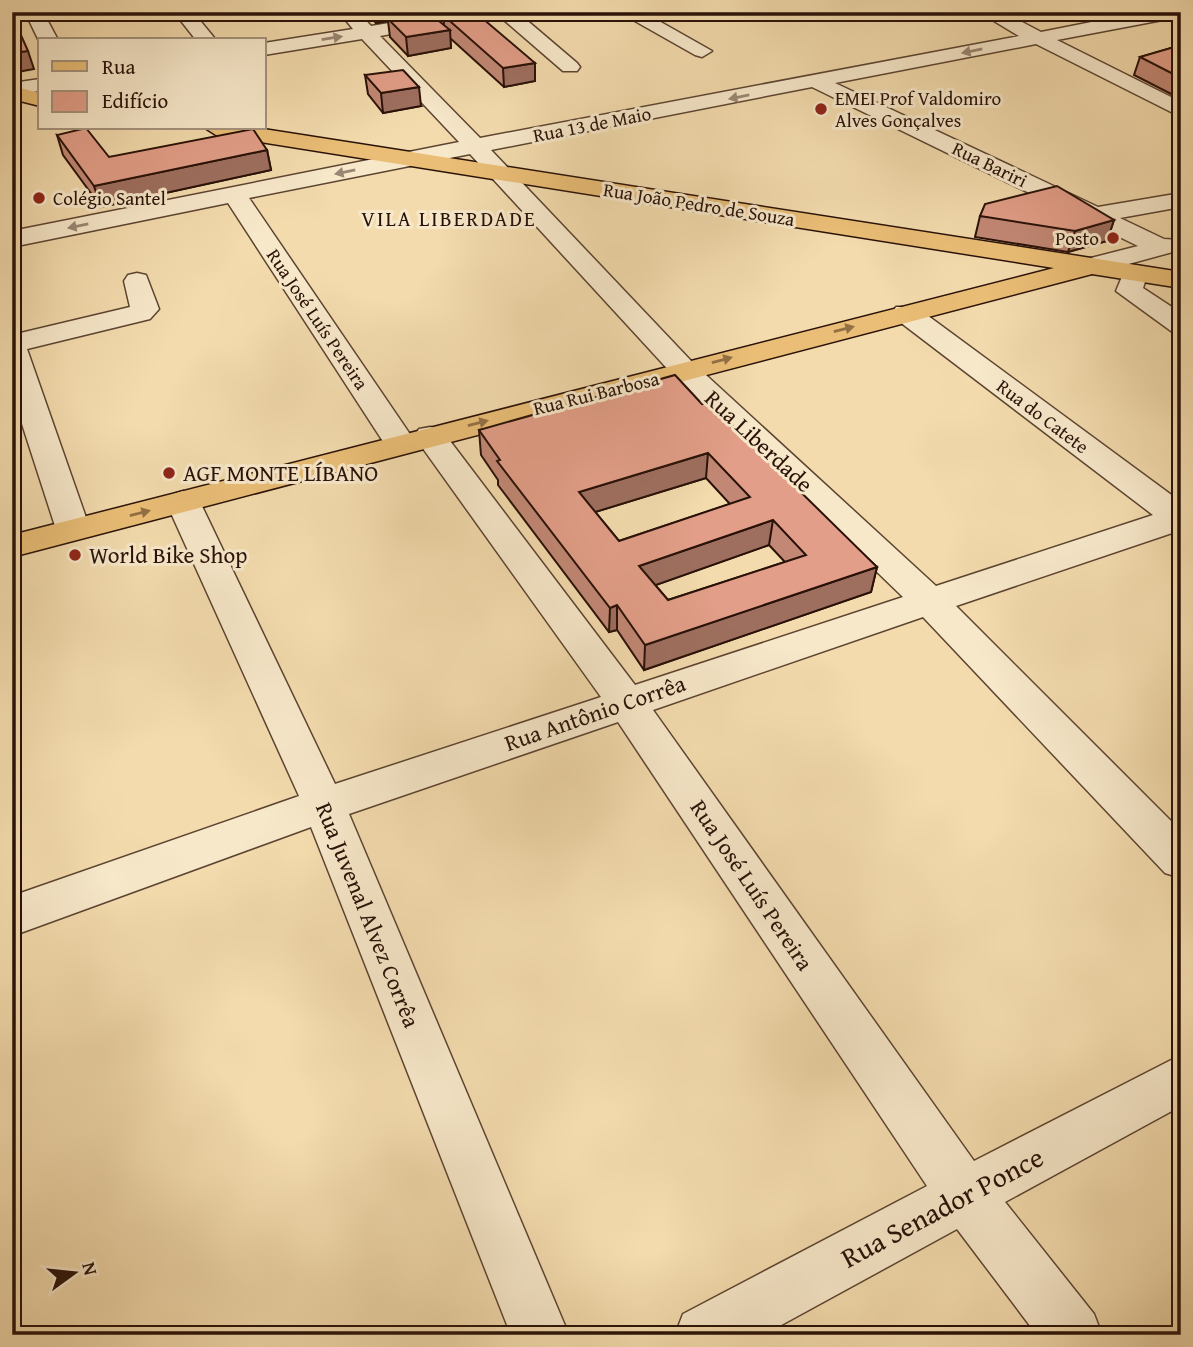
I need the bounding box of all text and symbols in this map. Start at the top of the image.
one-way arrow [321,32,343,43]
legend [38,38,266,130]
one-way arrow [961,46,983,57]
text: Rua [102,51,135,82]
place label: EMEI Prof Valdomiro Alves Gonçalves [835,84,1001,134]
text: Edifício [102,85,168,116]
one-way arrow [728,91,750,102]
street label: Rua 13 de Maio [531,99,653,149]
marker: EMEI Prof Valdomiro Alves Gonçalves [813,101,829,117]
street label: Rua Bariri [948,134,1032,194]
one-way arrow [334,167,356,178]
street label: Rua João Pedro de Souza [601,175,797,233]
place label: Colégio Santel [53,184,166,212]
marker: Colégio Santel [31,190,47,206]
district label: VILA LIBERDADE [361,203,537,234]
one-way arrow [67,221,89,232]
place label: Posto [1055,224,1099,252]
marker: Posto [1105,230,1121,246]
street label: Rua José Luís Pereira [260,243,376,395]
one-way arrow [833,323,855,334]
one-way arrow [711,354,733,365]
street label: Rua Rui Barbosa [530,364,662,422]
street label: Rua do Catete [991,372,1095,460]
street label: Rua Liberdade [698,382,821,500]
one-way arrow [467,417,489,428]
place label: AGF MONTE LÍBANO [183,456,378,489]
marker: AGF MONTE LÍBANO [161,465,177,481]
one-way arrow [129,507,151,518]
place label: World Bike Shop [89,538,248,571]
marker: World Bike Shop [67,547,83,563]
street label: Rua Antônio Corrêa [500,666,690,759]
street label: Rua José Luís Pereira [683,793,822,977]
street label: Rua Juvenal Alvez Corrêa [308,797,429,1033]
street label: Rua Senador Ponce [833,1136,1050,1277]
north arrow [38,1238,108,1308]
text: N [75,1259,106,1279]

